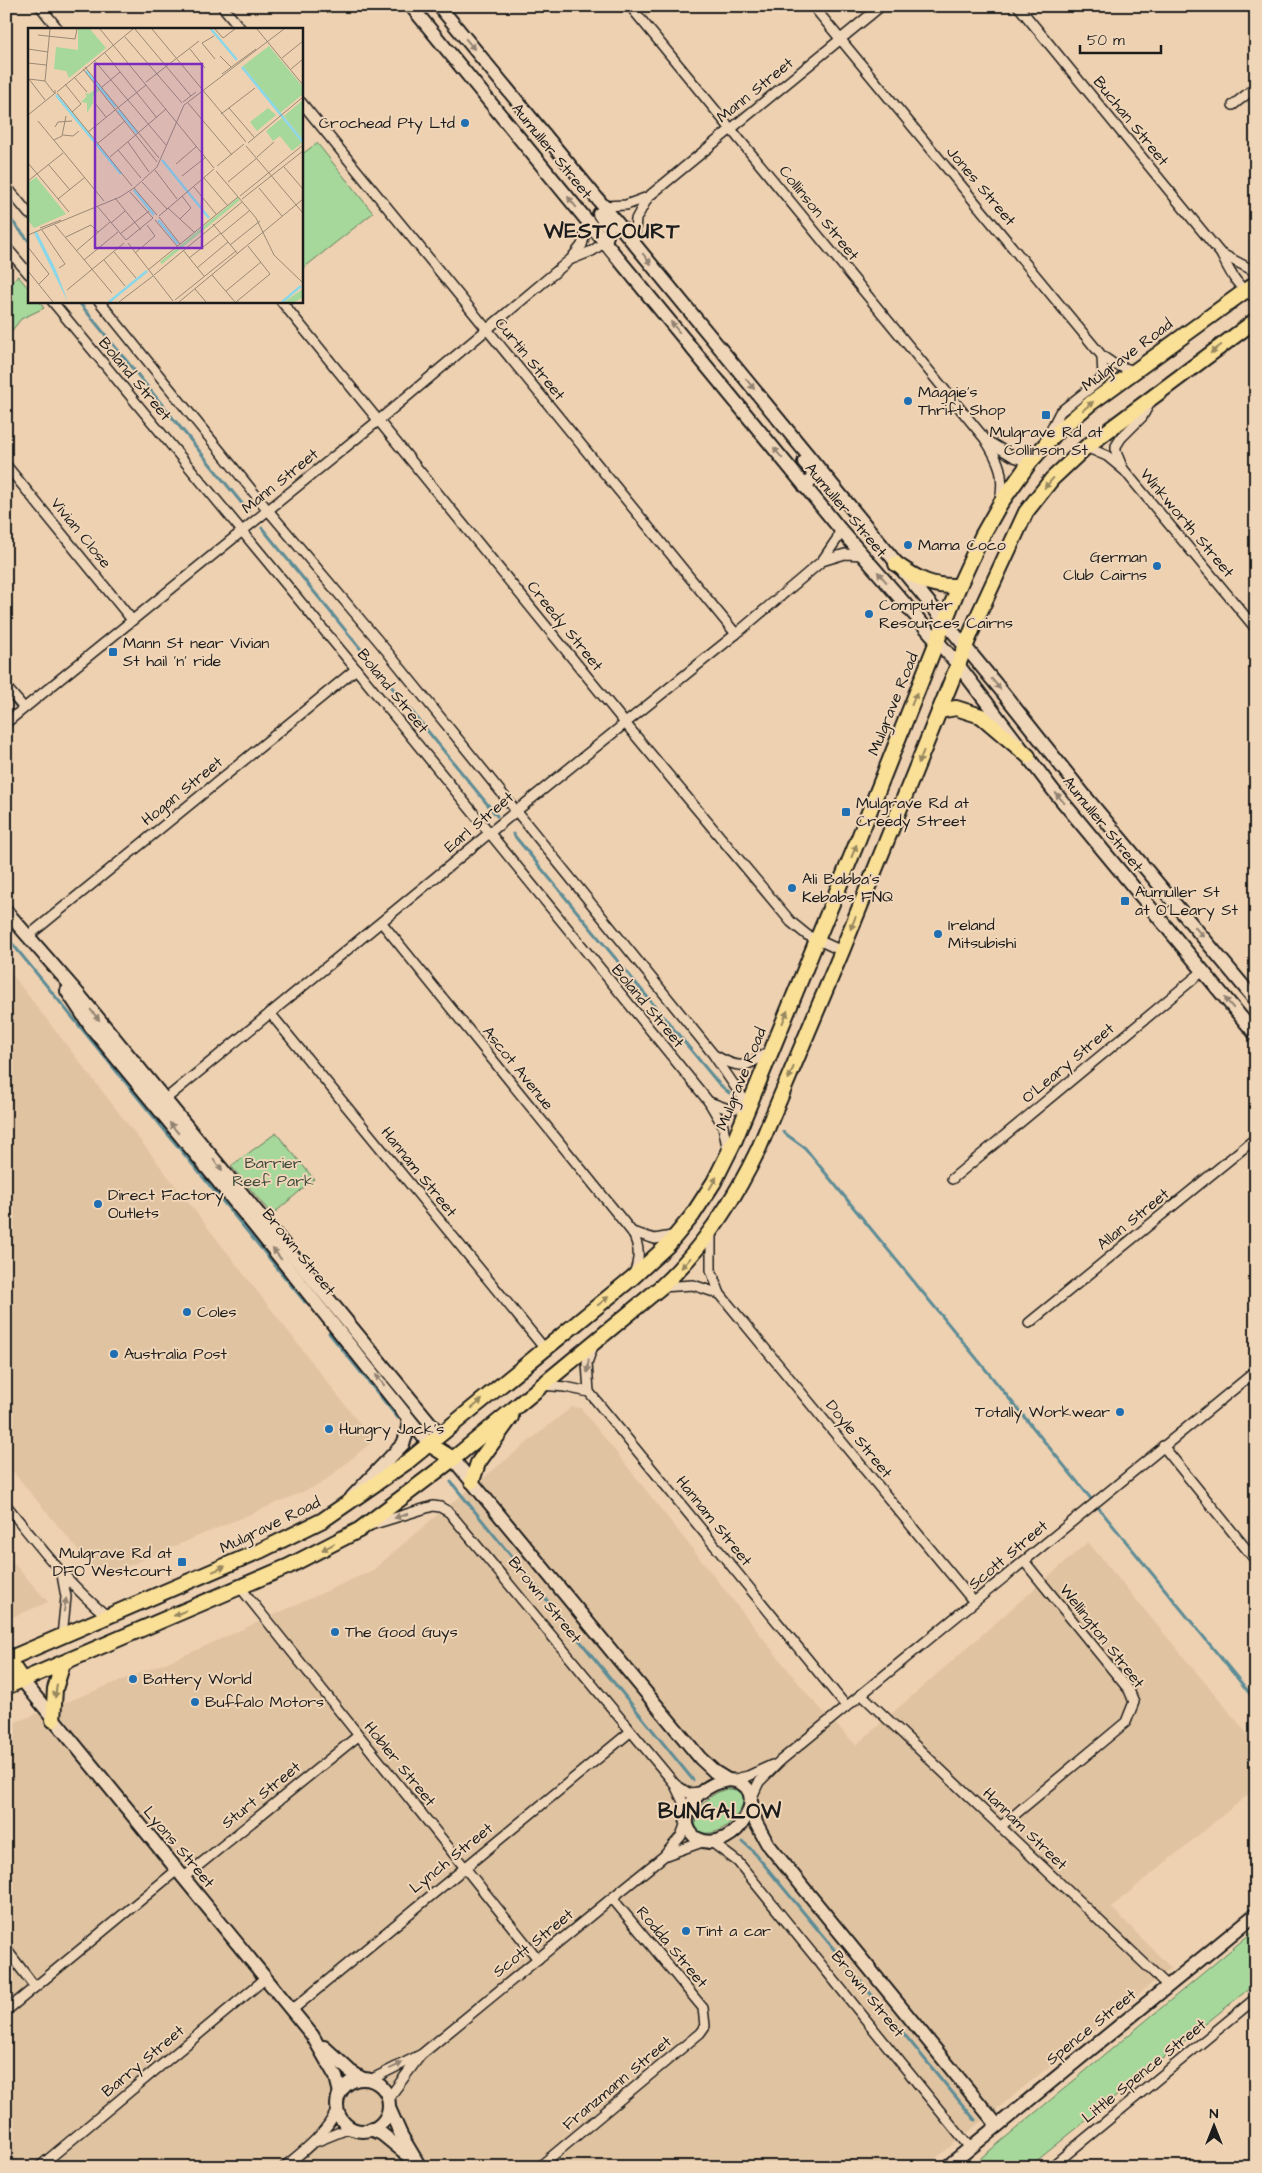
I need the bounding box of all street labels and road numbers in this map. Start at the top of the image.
street label: Mann Street [712,52,799,128]
street label: Buchan Street [1088,72,1174,171]
street label: Aumuller Street [507,99,598,204]
street label: Jones Street [941,141,1021,231]
street label: Collinson Street [774,161,865,266]
street label: Curtin Street [490,313,571,406]
street label: Mulgrave Road [1077,313,1178,397]
street label: Boland Street [93,332,177,426]
street label: Mann Street [237,443,324,519]
street label: Aumuller Street [800,458,892,562]
street label: Winkworth Street [1135,464,1240,583]
street label: Vivian Close [46,493,117,573]
street label: Creedy Street [521,576,609,677]
street label: Boland Street [352,644,434,738]
street label: Mulgrave Road [862,649,925,759]
street label: Hogan Street [137,751,228,831]
street label: Aumuller Street [1058,772,1149,877]
street label: Earl Street [439,786,519,858]
street label: Boland Street [606,959,690,1053]
street label: O'Leary Street [1017,1017,1120,1109]
street label: Ascot Avenue [477,1021,559,1115]
street label: Mulgrave Road [710,1024,773,1134]
street label: Hannam Street [376,1122,463,1222]
street label: Allan Street [1092,1183,1174,1255]
street label: Brown Street [257,1204,341,1300]
street label: Doyle Street [820,1395,898,1484]
street label: Hannam Street [671,1471,758,1571]
street label: Mulgrave Road [216,1491,324,1560]
street label: Scott Street [963,1515,1053,1595]
street label: Brown Street [503,1552,587,1648]
street label: Wellington Street [1054,1579,1150,1694]
street label: Hobler Street [359,1717,441,1812]
street label: Sturt Street [217,1756,306,1834]
street label: Hannam Street [978,1783,1073,1876]
street label: Lyons Street [137,1801,220,1894]
street label: Lynch Street [405,1817,498,1899]
street label: Rodda Street [631,1901,713,1993]
street label: Scott Street [488,1903,578,1982]
street label: Brown Street [826,1946,910,2042]
street label: Spence Street [1041,1983,1141,2070]
street label: Little Spence Street [1077,2014,1211,2128]
street label: Barry Street [97,2020,190,2103]
street label: Franzmann Street [558,2030,677,2135]

